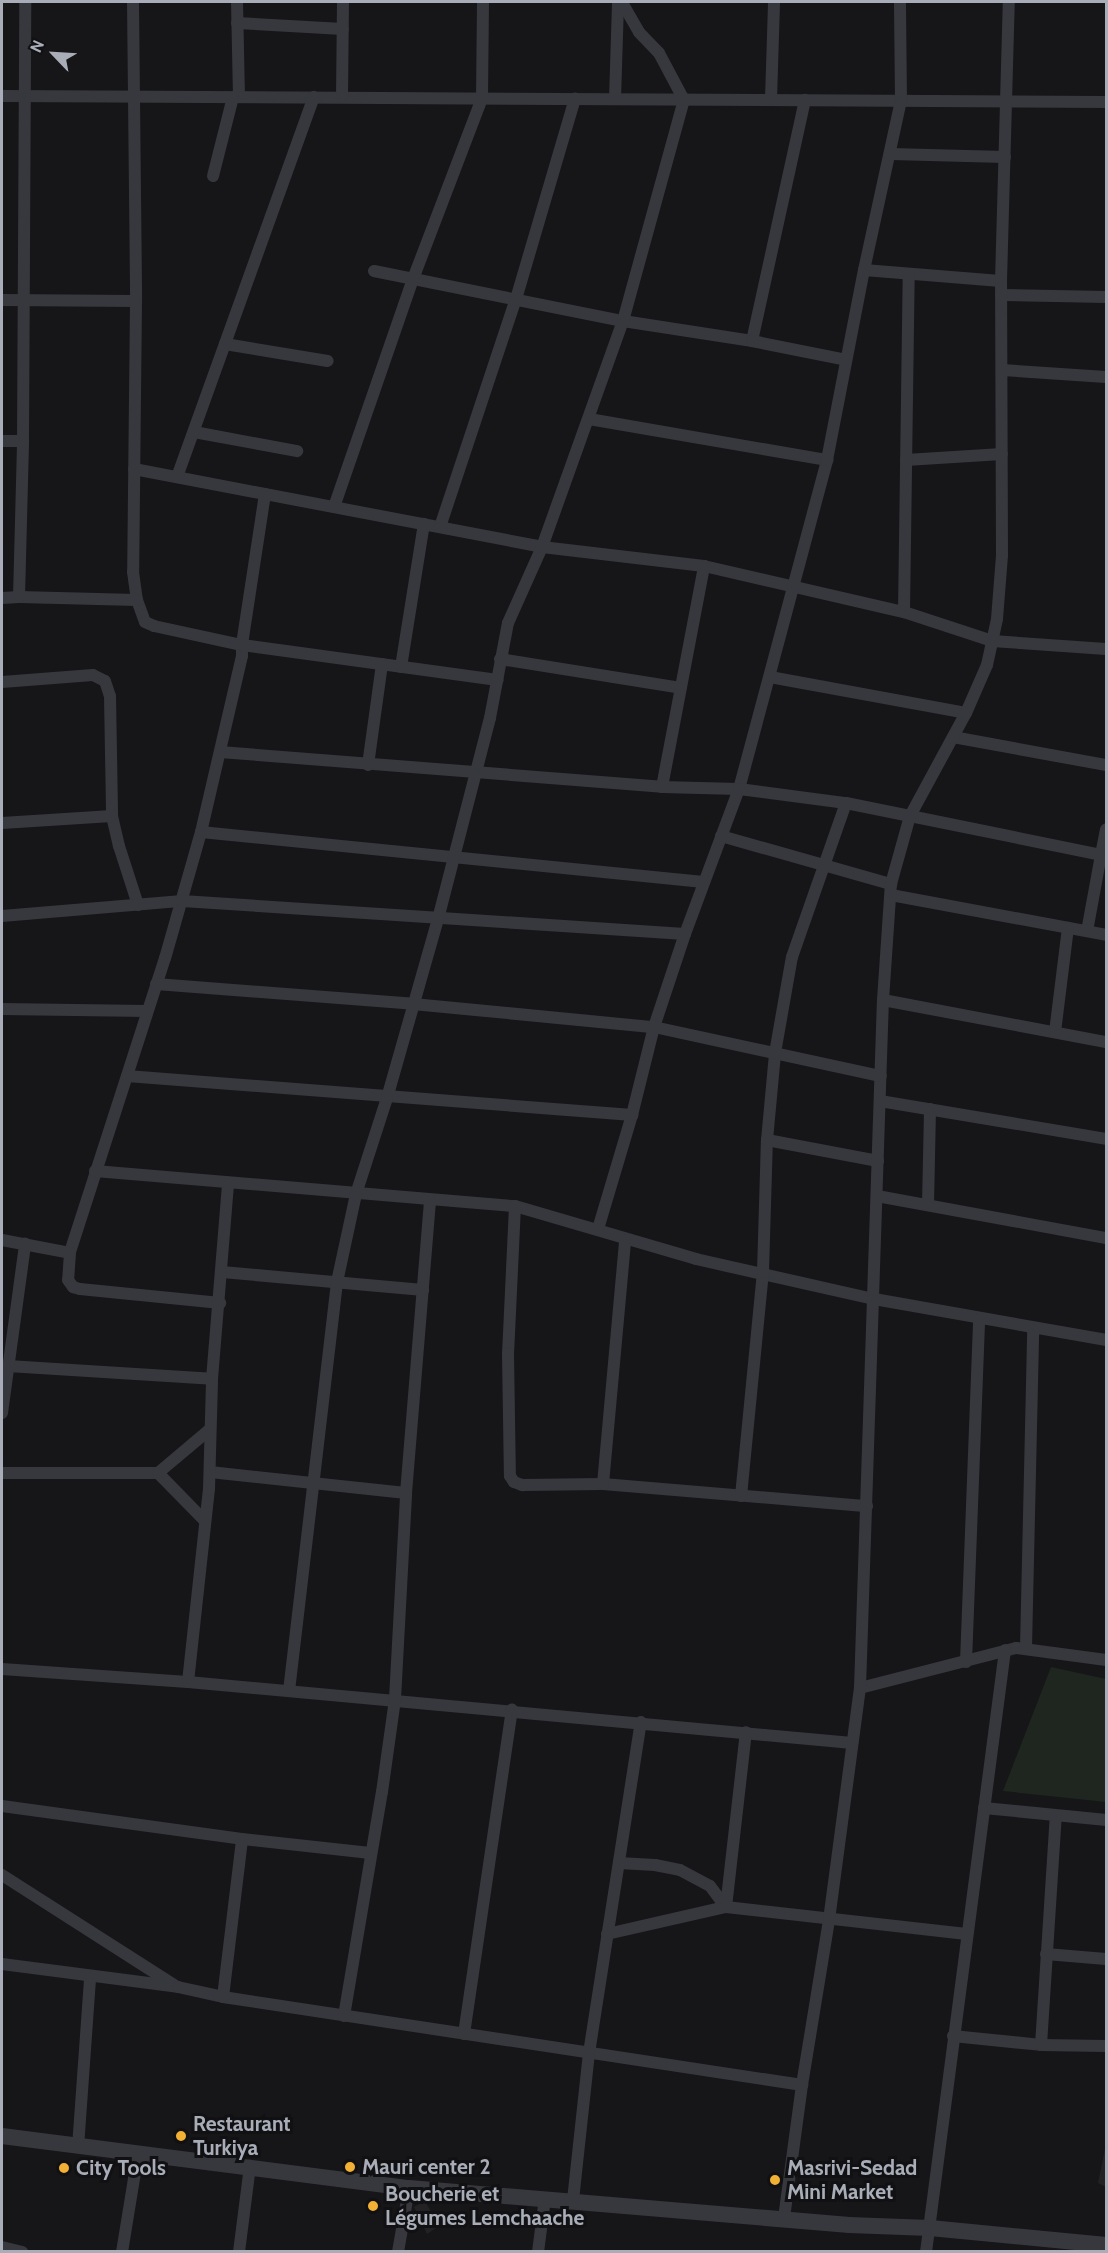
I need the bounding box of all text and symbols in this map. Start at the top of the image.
north arrow [24,24,84,84]
text: N [26,37,48,55]
place label: Restaurant Turkiya [193,2111,291,2161]
marker: Restaurant Turkiya [174,2129,188,2143]
place label: Mauri center 2 [362,2154,491,2180]
place label: City Tools [76,2155,166,2181]
place label: Masrivi-Sedad Mini Market [787,2155,917,2205]
marker: Mauri center 2 [343,2160,357,2174]
marker: City Tools [57,2161,71,2175]
marker: Masrivi-Sedad Mini Market [768,2173,782,2187]
place label: Boucherie et Légumes Lemchaache [385,2181,584,2231]
marker: Boucherie et Légumes Lemchaache [366,2199,380,2213]

